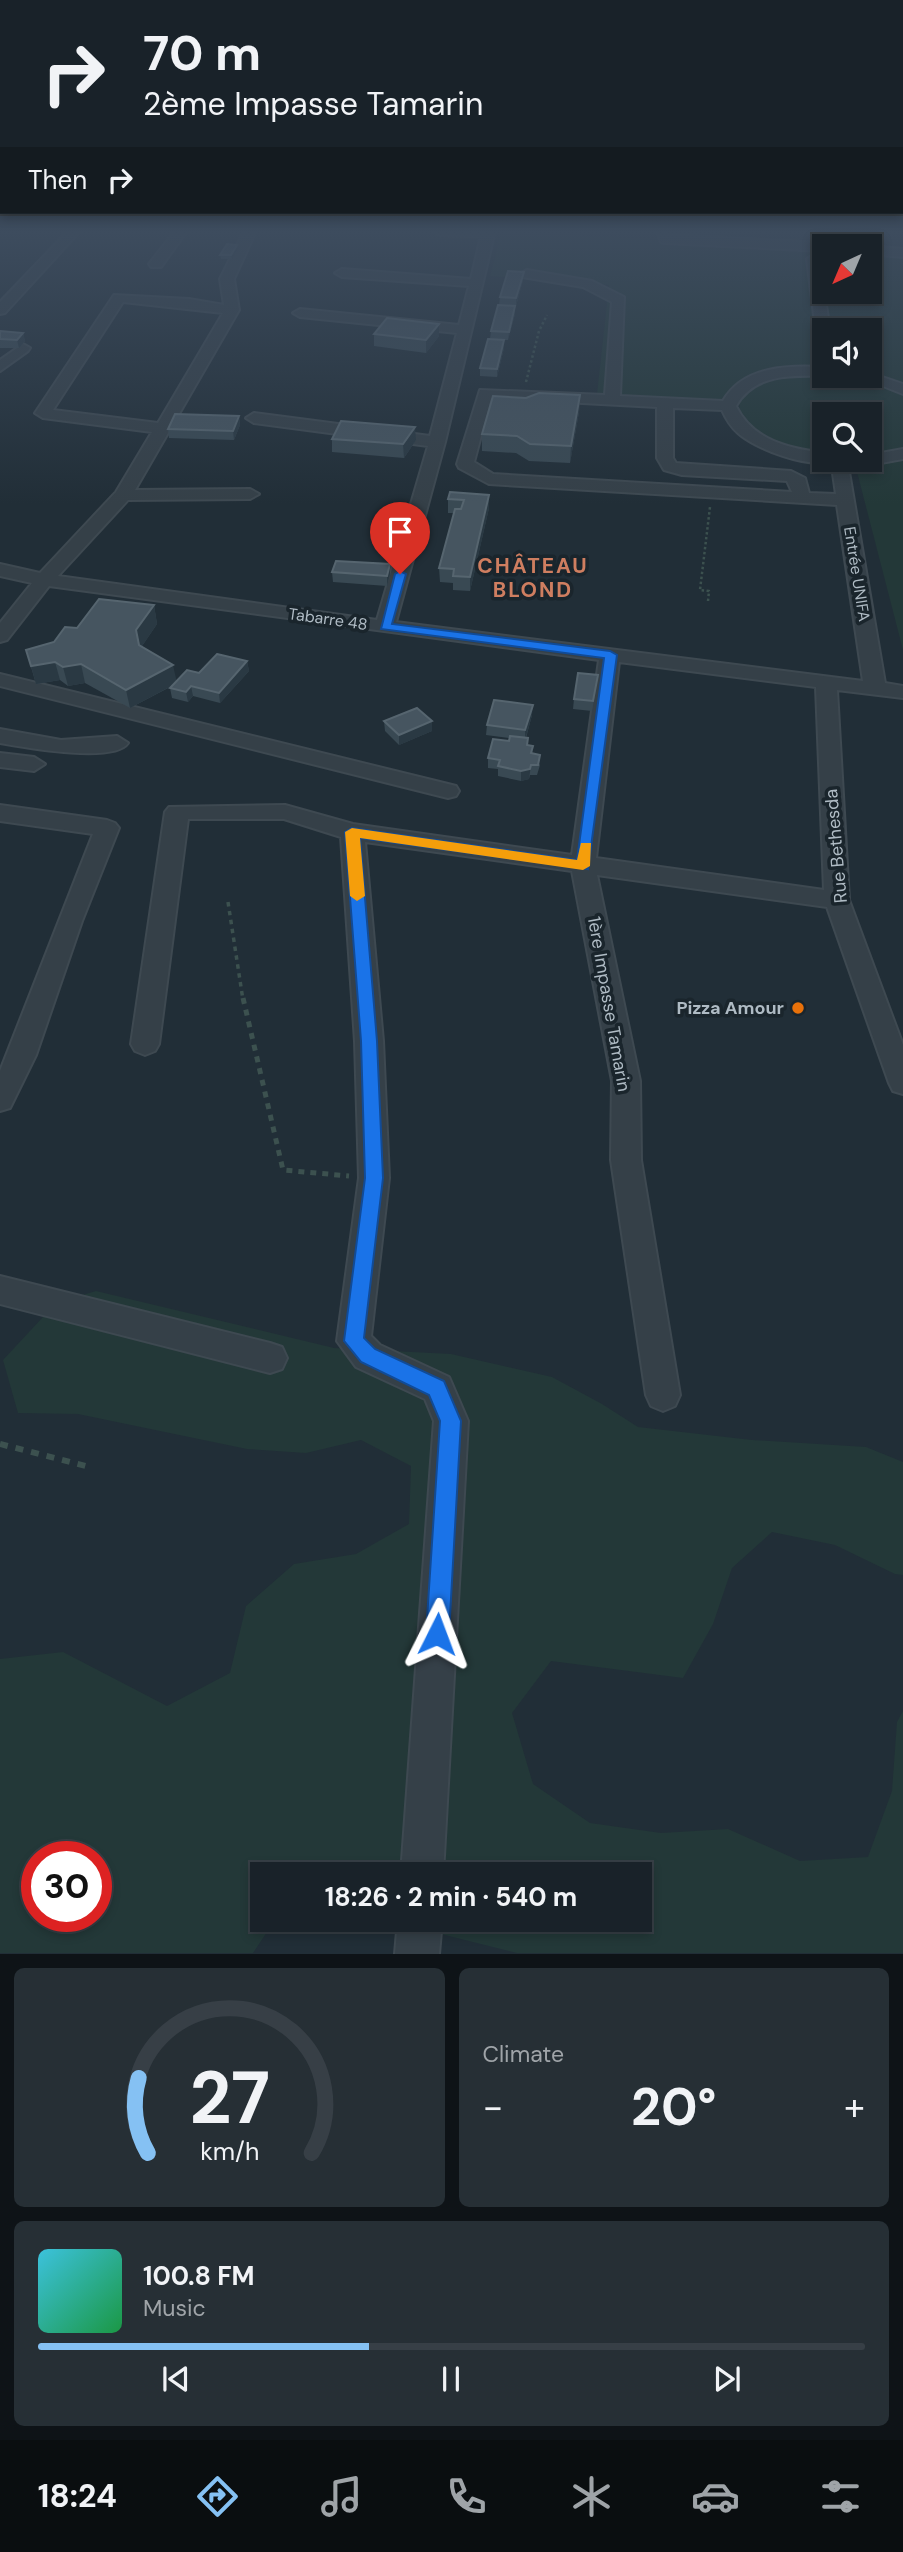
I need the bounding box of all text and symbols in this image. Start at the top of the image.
text: 70 m [143,21,261,85]
icon: right [28,28,119,119]
text: 2ème Impasse Tamarin [143,83,483,125]
icon: right [101,161,139,199]
text: Then [28,163,87,197]
north arrow [812,234,882,304]
map controls [812,234,882,472]
button: sound [812,318,882,388]
button: search [812,402,882,472]
pin [370,502,430,574]
icon: arrive [381,513,419,551]
street label: Entrée UNIFA [839,525,875,623]
district label: CHÂTEAU BLOND [477,552,589,604]
street label: Tabarre 48 [287,603,369,635]
street label: Rue Bethesda [819,788,853,904]
street label: 1ère Impasse Tamarin [582,915,636,1093]
place label: Pizza Amour [676,996,784,1020]
marker: Pizza Amour [790,1000,806,1016]
position arrow [400,1597,474,1671]
speed limit sign: 30 [21,1841,112,1932]
text: 18:26 · 2 min · 540 m [325,1880,577,1914]
text: Climate [483,2039,564,2069]
text: 27 [189,2052,270,2147]
text: 20° [631,2073,716,2141]
text: − [483,2082,503,2132]
text: + [844,2082,865,2132]
text: km/h [200,2135,259,2168]
text: 100.8 FM [143,2259,255,2293]
text: Music [143,2293,206,2323]
icon: previous [157,2360,195,2398]
icon: pause [432,2360,470,2398]
icon: next [708,2360,746,2398]
icon: directions [193,2472,242,2521]
icon: music [317,2472,366,2521]
icon: phone [442,2472,491,2521]
icon: climate [567,2472,616,2521]
icon: car [691,2472,740,2521]
icon: filters [816,2472,865,2521]
text: 18:24 [38,2475,117,2517]

